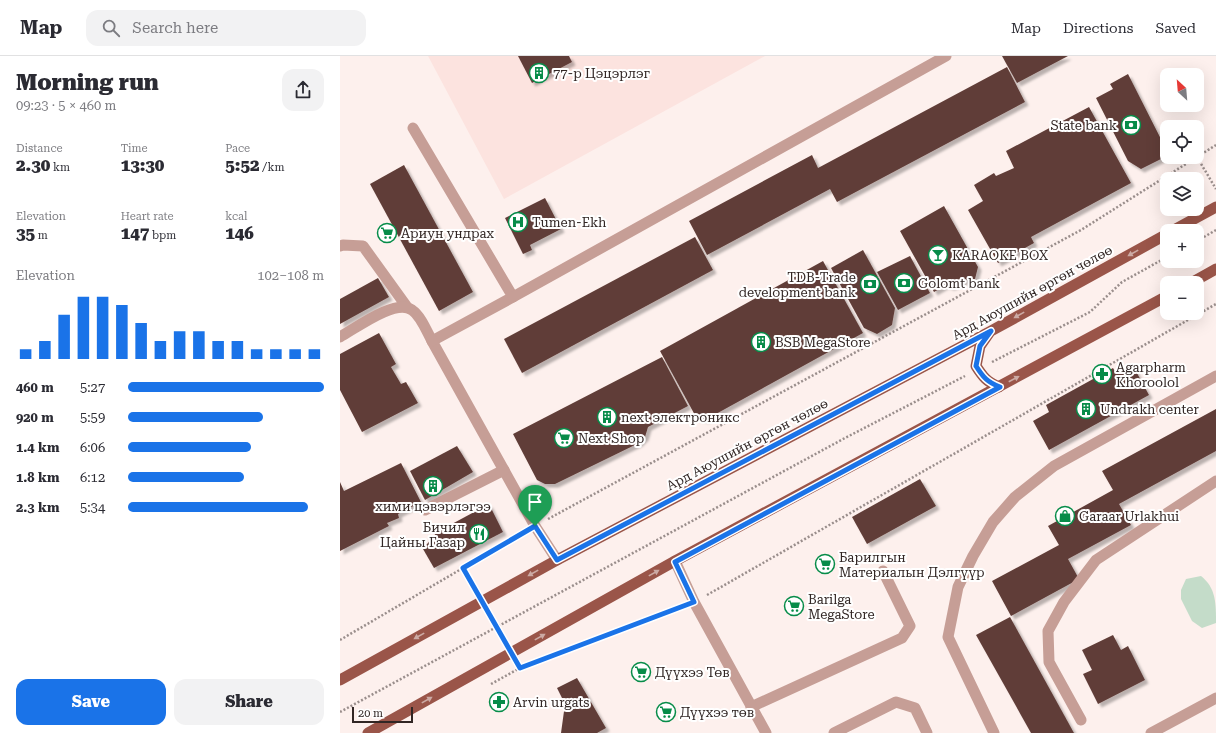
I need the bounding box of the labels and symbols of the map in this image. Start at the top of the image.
building icon: 77-р Цэцэрлэг [528,62,550,84]
place label: 77-р Цэцэрлэг [553,66,651,81]
north arrow [1160,68,1204,112]
bank icon: State bank [1120,114,1142,136]
place label: State bank [1050,118,1117,133]
hospital icon: Tumen-Ekh [507,211,529,233]
place label: Tumen-Ekh [532,215,607,230]
supermarket icon: Ариун ундрах [376,222,398,244]
place label: Ариун ундрах [401,226,495,241]
street label: Ард Аюушийн өргөн чөлөө [950,242,1115,343]
bar icon: KARAOKE BOX [927,244,949,266]
place label: KARAOKE BOX [952,248,1049,263]
one-way arrow [1127,249,1139,256]
place label: TDB-Trade development bank [739,270,856,300]
bank icon: Golomt bank [893,272,915,294]
bank icon: TDB-Trade development bank [859,273,881,295]
place label: Golomt bank [918,276,1000,291]
one-way arrow [1013,312,1025,319]
building icon: BSB MegaStore [750,331,772,353]
place label: BSB MegaStore [775,335,871,350]
place label: Agarpharm Khoroolol [1116,360,1186,390]
pharmacy icon: Agarpharm Khoroolol [1091,363,1113,385]
one-way arrow [1009,375,1020,382]
street label: Ард Аюушийн өргөн чөлөө [664,395,831,493]
building icon: Undrakh center [1075,398,1097,420]
place label: Undrakh center [1100,402,1199,417]
building icon: next электроникс [596,406,618,428]
place label: next электроникс [621,410,739,425]
supermarket icon: Next Shop [553,427,575,449]
place label: Next Shop [578,431,644,446]
building icon: хими цэвэрлэгээ [422,475,444,497]
pin [518,485,552,526]
place label: хими цэвэрлэгээ [375,499,491,514]
shop icon: Garaar Urlakhui [1054,505,1076,527]
place label: Garaar Urlakhui [1079,509,1179,524]
place label: Бичил Цайны Газар [380,520,465,550]
restaurant icon: Бичил Цайны Газар [468,523,490,545]
place label: Барилгын Материалын Дэлгүүр [839,550,985,580]
supermarket icon: Барилгын Материалын Дэлгүүр [814,553,836,575]
one-way arrow [527,569,539,576]
one-way arrow [648,570,659,577]
place label: Barilga MegaStore [808,592,875,622]
supermarket icon: Barilga MegaStore [783,595,805,617]
one-way arrow [413,632,425,639]
one-way arrow [534,633,546,640]
supermarket icon: Дүүхээ Төв [630,661,652,683]
place label: Дүүхээ Төв [655,665,730,680]
pharmacy icon: Arvin urgats [488,691,510,713]
place label: Arvin urgats [513,695,589,710]
one-way arrow [421,697,432,704]
supermarket icon: Дүүхээ төв [655,701,677,723]
scale bar [352,705,413,724]
place label: Дүүхээ төв [680,705,754,720]

